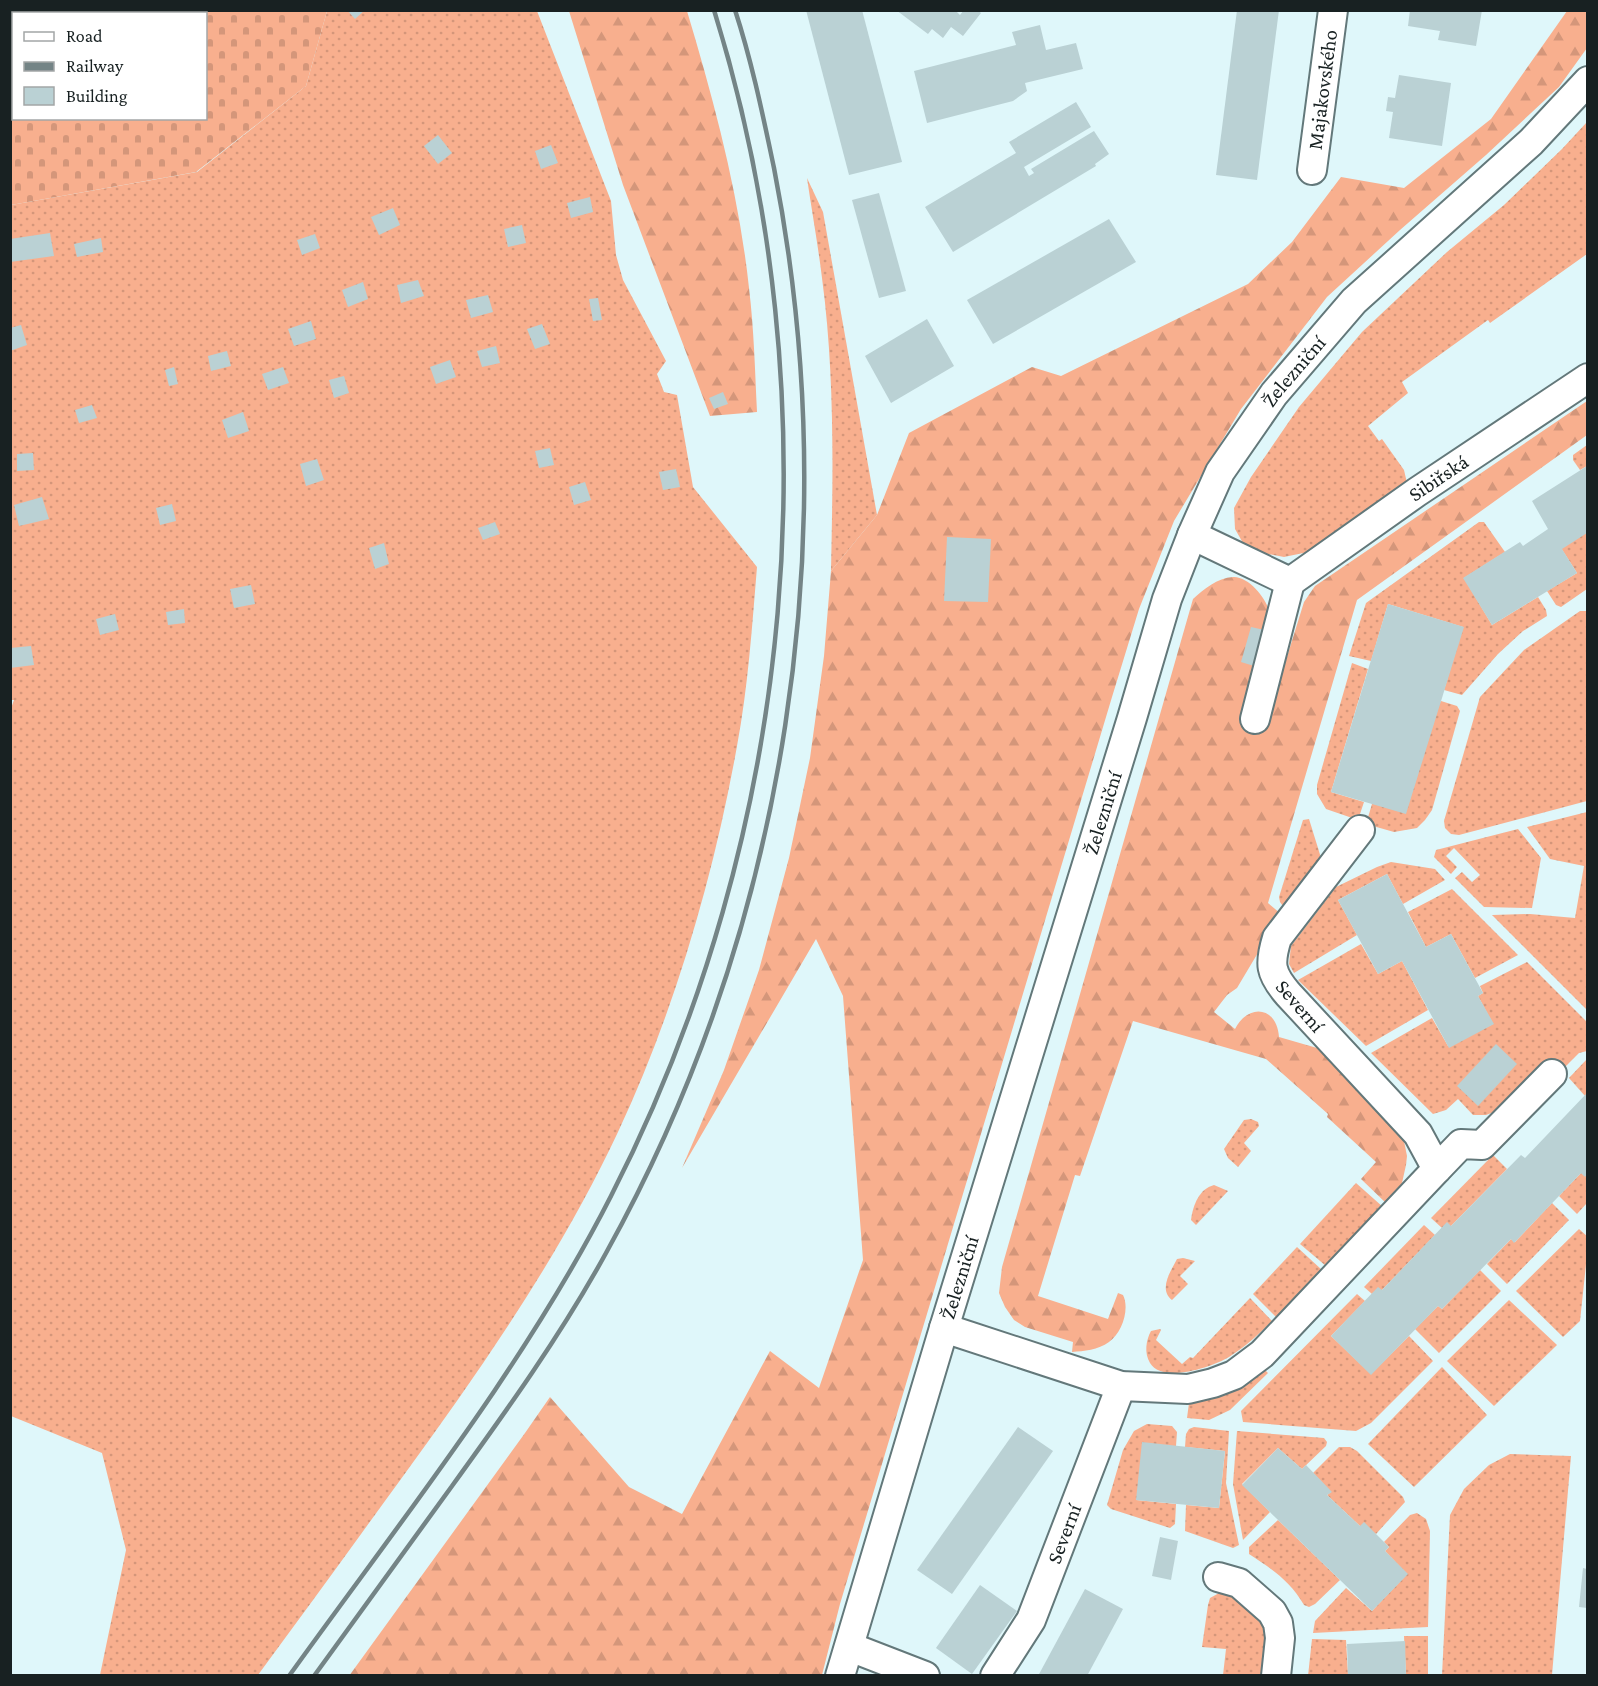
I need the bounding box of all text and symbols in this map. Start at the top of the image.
legend [12,12,207,120]
text: Road [66,26,103,46]
street label: Majakovského [1303,28,1342,151]
text: Railway [66,56,124,76]
text: Building [66,86,128,106]
street label: Železniční [1257,330,1332,412]
street label: Sibiřská [1404,449,1473,506]
street label: Železniční [1079,767,1127,858]
street label: Severní [1271,975,1330,1038]
street label: Železniční [935,1231,984,1322]
street label: Severní [1042,1499,1087,1567]

